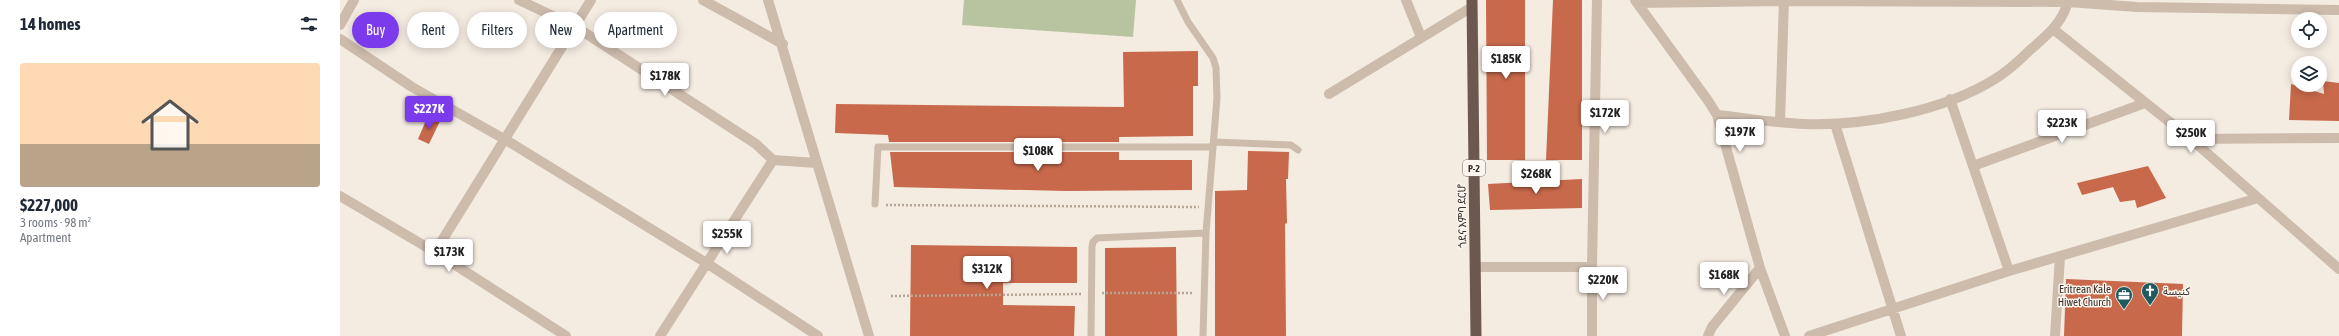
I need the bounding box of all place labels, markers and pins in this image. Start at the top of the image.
pin: $185K [1478,46,1534,80]
pin: $178K [637,63,693,97]
pin: $227K [401,96,457,130]
pin: $172K [1577,100,1633,134]
pin: $223K [2034,110,2090,144]
pin: $197K [1712,119,1768,153]
pin: $250K [2163,120,2219,154]
pin: $108K [1010,138,1066,172]
pin: $268K [1508,161,1564,195]
pin: $255K [699,221,755,255]
pin: $173K [421,239,477,273]
pin: $312K [959,256,1015,290]
pin: $168K [1696,262,1752,296]
pin: $220K [1575,267,1631,301]
church icon: كنيسة [2140,281,2160,306]
place label: Eritrean Kale Hiwet Church [2058,283,2111,308]
office icon: Eritrean Kale Hiwet Church [2114,285,2134,310]
place label: كنيسة [2163,285,2191,298]

